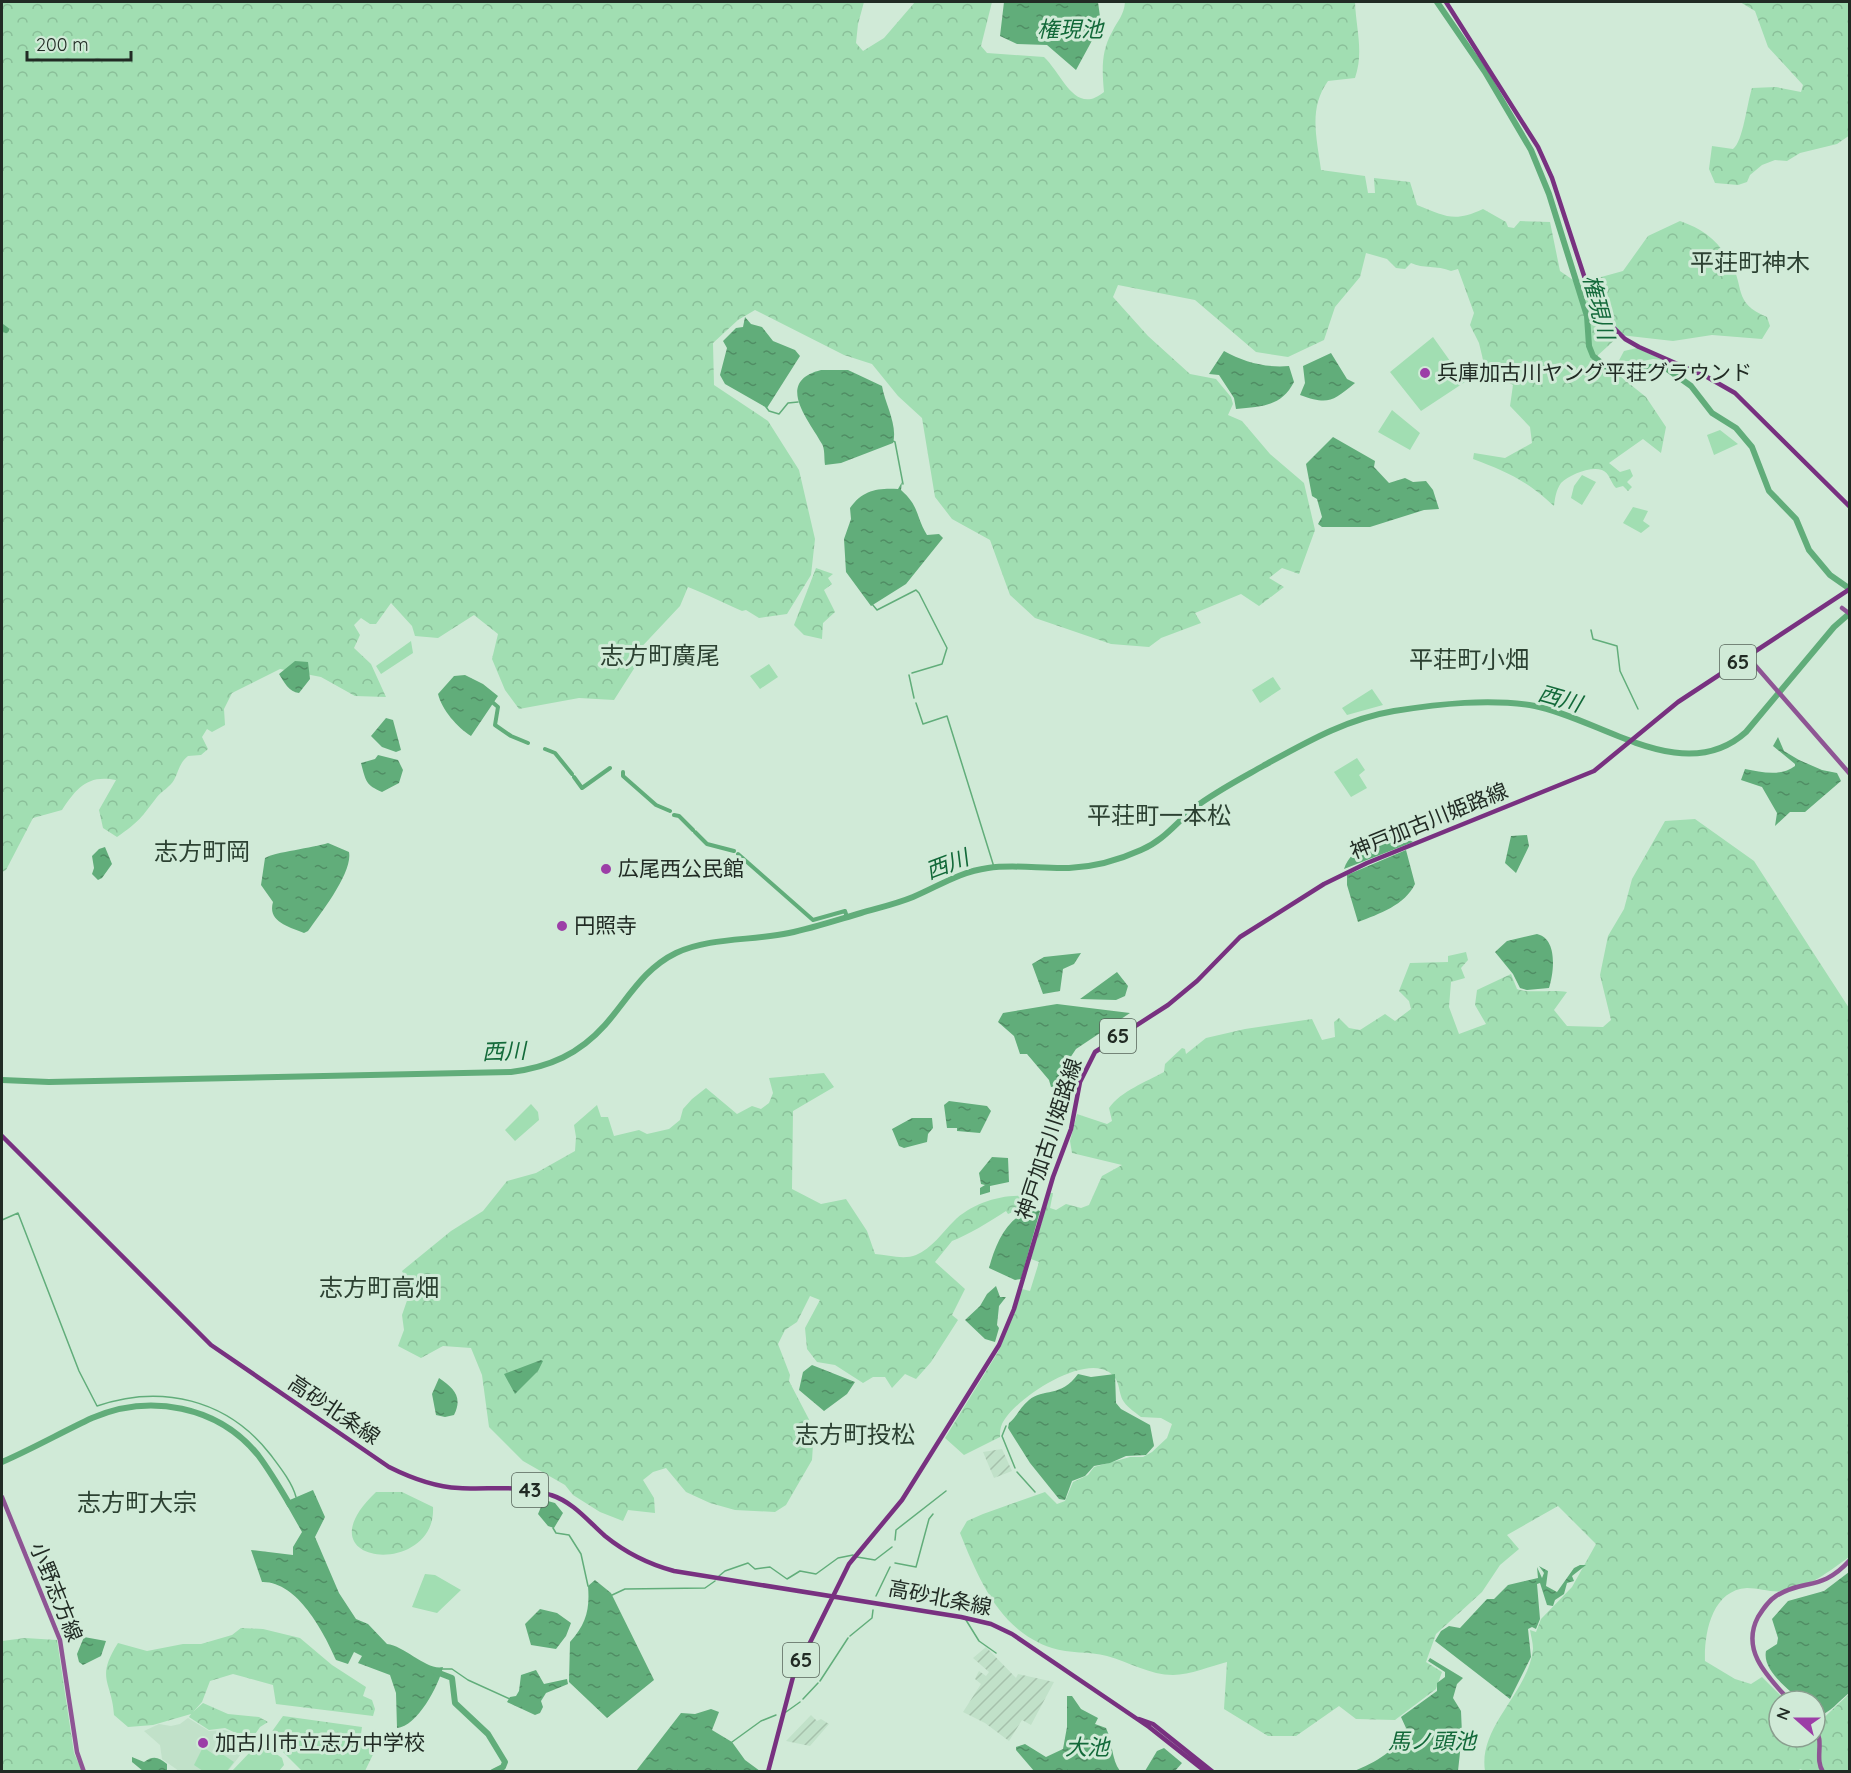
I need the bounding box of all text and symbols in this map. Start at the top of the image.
water label: 権現池 [1037,15,1105,43]
scale bar [27,24,130,62]
text: 200 m [36,33,89,56]
district label: 平荘町神木 [1690,247,1810,277]
water label: 権現川 [1577,272,1621,344]
place label: 兵庫加古川ヤング平荘グラウンド [1437,359,1752,385]
marker: 兵庫加古川ヤング平荘グラウンド [1418,366,1432,380]
district label: 志方町廣尾 [600,640,720,670]
district label: 平荘町小畑 [1409,644,1529,674]
road number: 65 [1720,645,1756,679]
water label: 西川 [1535,678,1587,718]
street label: 神戸加古川姫路線 [1346,777,1511,864]
district label: 平荘町一本松 [1087,800,1231,830]
district label: 志方町岡 [154,836,250,866]
water label: 西川 [921,842,974,885]
place label: 広尾西公民館 [618,855,744,881]
marker: 広尾西公民館 [599,862,613,876]
place label: 円照寺 [574,912,637,938]
marker: 円照寺 [555,919,569,933]
road number: 65 [1100,1019,1136,1053]
water label: 西川 [482,1036,528,1066]
street label: 神戸加古川姫路線 [1010,1055,1086,1223]
district label: 志方町高畑 [319,1272,439,1302]
street label: 高砂北条線 [284,1369,385,1449]
district label: 志方町投松 [795,1419,915,1449]
road number: 43 [512,1473,548,1507]
district label: 志方町大宗 [77,1487,197,1517]
street label: 小野志方線 [25,1538,89,1645]
street label: 高砂北条線 [886,1574,994,1620]
road number: 65 [783,1643,819,1677]
north arrow [1767,1689,1827,1749]
text: N [1772,1705,1794,1723]
water label: 馬ノ頭池 [1388,1727,1478,1755]
place label: 加古川市立志方中学校 [215,1729,425,1755]
water label: 大池 [1065,1733,1111,1761]
marker: 加古川市立志方中学校 [196,1736,210,1750]

